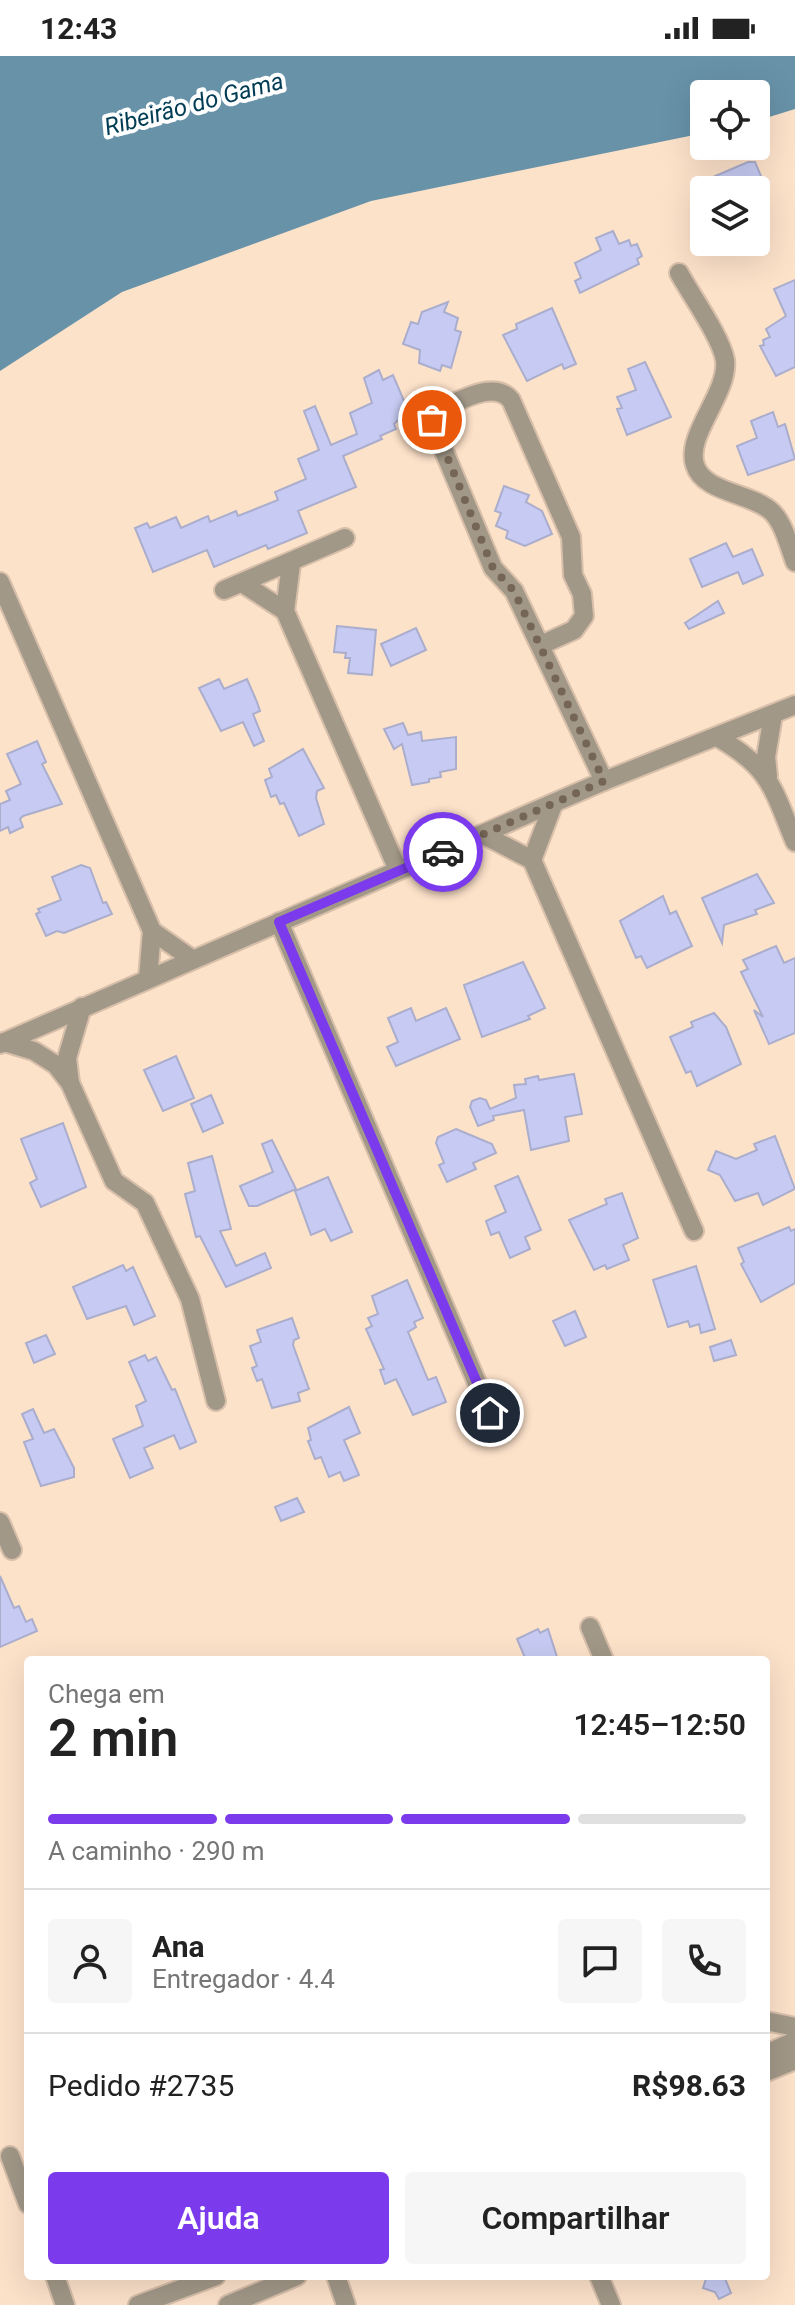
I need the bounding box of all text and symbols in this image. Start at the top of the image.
text: 12:43 [40,11,117,46]
water label: Ribeirão do Gama [101,67,287,141]
map controls [690,80,770,256]
button: locate [690,80,770,160]
button: layers [690,176,770,256]
pin [398,386,466,454]
icon: bag [410,398,454,442]
courier [403,812,483,892]
icon: car [421,830,465,874]
pin [456,1379,524,1447]
icon: home [468,1391,512,1435]
text: Chega em [48,1679,165,1709]
text: 12:45–12:50 [573,1707,746,1742]
text: 2 min [48,1708,178,1769]
text: A caminho · 290 m [48,1836,265,1866]
button: person [48,1919,132,2003]
button: chat [558,1919,642,2003]
button: phone [662,1919,746,2003]
text: Ana [152,1929,205,1964]
text: Entregador · 4.4 [152,1964,335,1994]
text: Pedido #2735 [48,2068,234,2103]
text: R$98.63 [632,2068,746,2103]
button: Ajuda [48,2172,389,2264]
button: Compartilhar [405,2172,746,2264]

